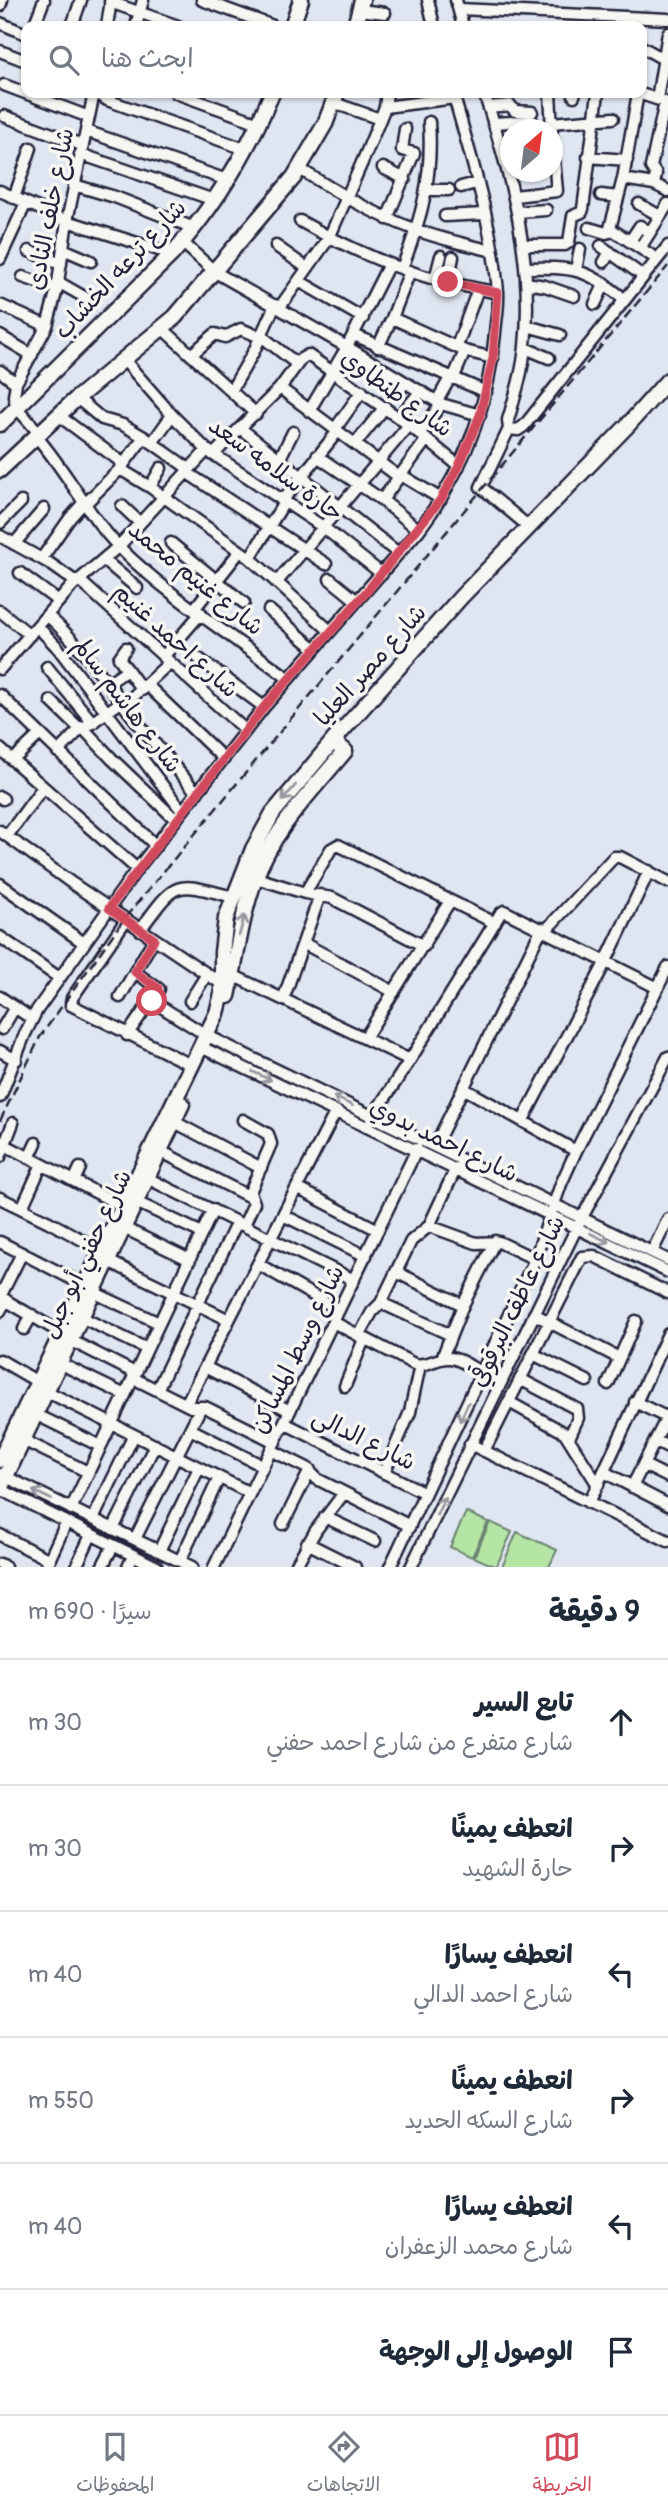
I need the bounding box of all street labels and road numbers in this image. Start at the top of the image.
street label: شارع خلف النادى [21,126,82,293]
street label: شارع ترعه الخشاب [48,193,194,347]
street label: شارع طنطاوي [334,343,458,445]
street label: حارة سلامه سعد [203,411,349,528]
street label: شارع غنيم محمد [120,515,269,644]
street label: شارع احمد غنيم [105,577,244,706]
street label: شارع مصر العليا [308,598,434,734]
street label: شارع هاشم سالم [65,632,188,781]
street label: شارع احمد بدوي [364,1092,523,1191]
street label: شارع حفني أبو جبل [34,1165,144,1346]
street label: شارع عاطف البرقوقي [462,1210,573,1393]
street label: شارع وسط المساكن [244,1260,353,1439]
street label: شارع الدالى [307,1402,420,1479]

